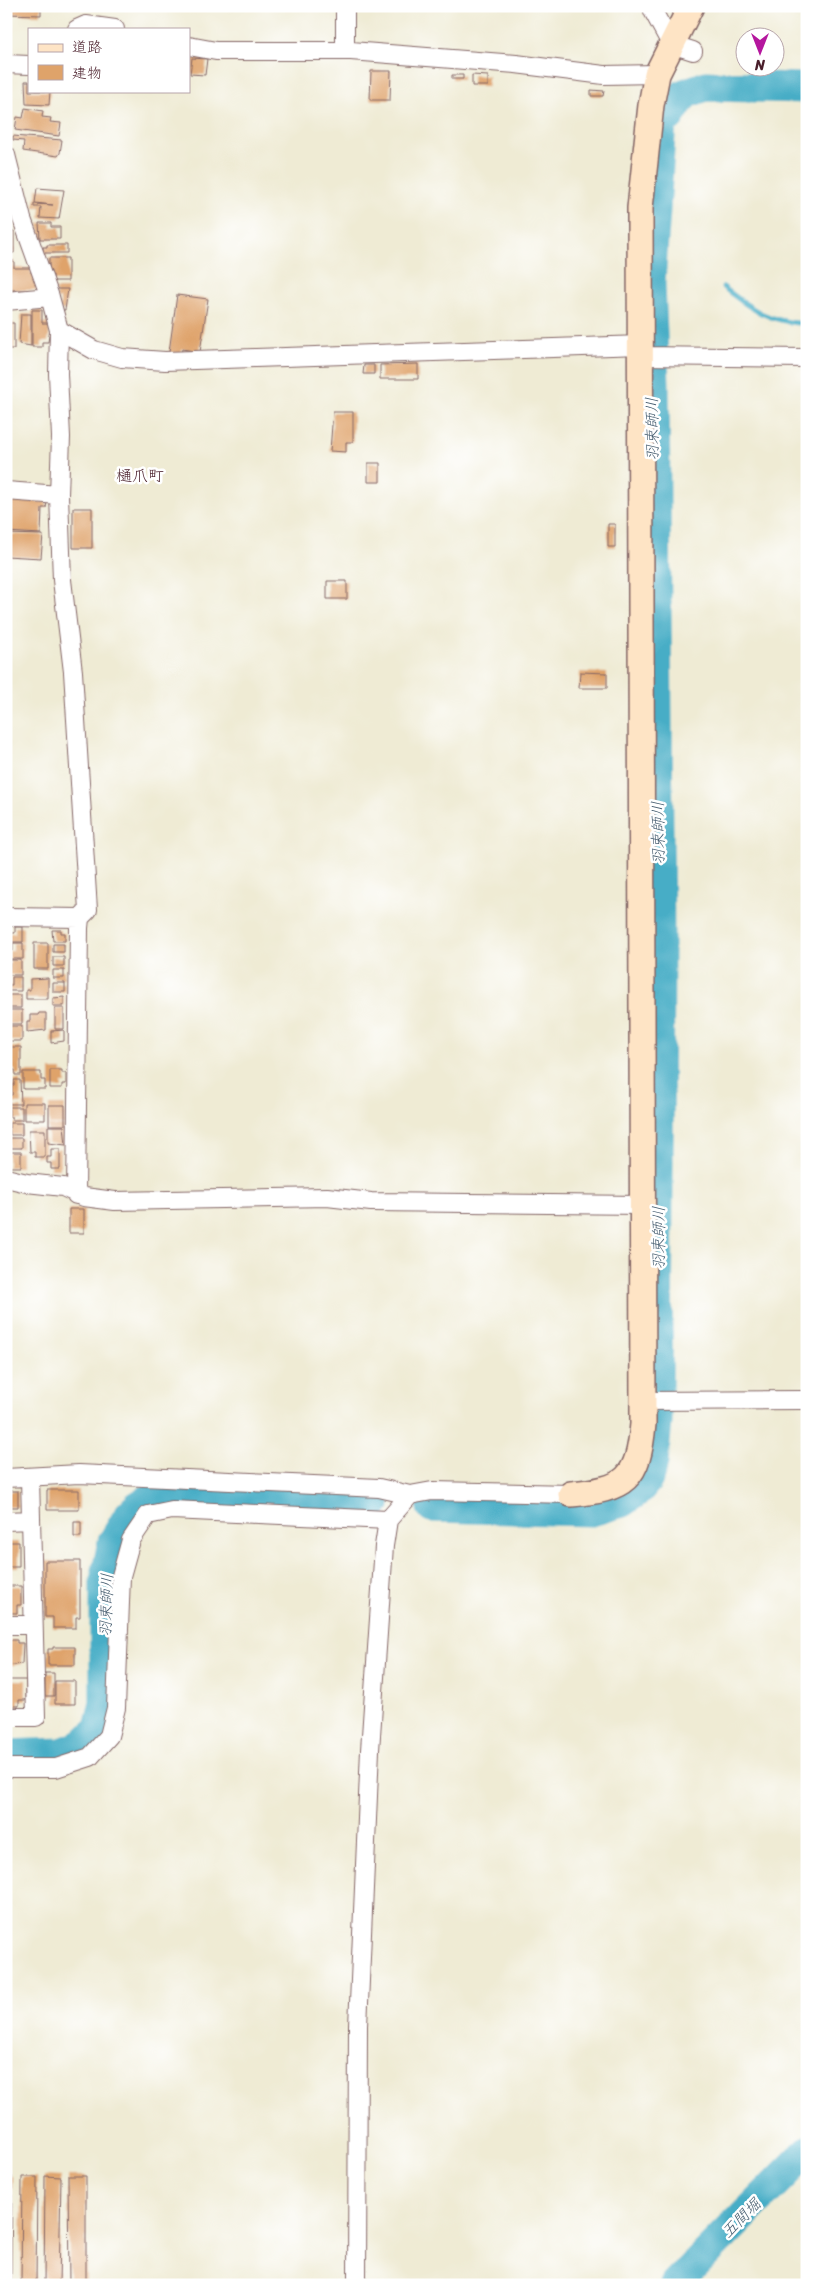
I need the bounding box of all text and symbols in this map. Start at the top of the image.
legend [28,28,190,92]
north arrow [736,28,786,78]
text: 道路 [72,34,102,60]
text: N [755,52,766,77]
text: 建物 [72,60,102,86]
water label: 羽束師川 [637,397,667,461]
district label: 樋爪町 [116,461,164,490]
water label: 羽束師川 [643,801,673,865]
water label: 羽束師川 [644,1206,673,1270]
water label: 羽束師川 [90,1573,122,1637]
water label: 五間堀 [714,2190,769,2245]

